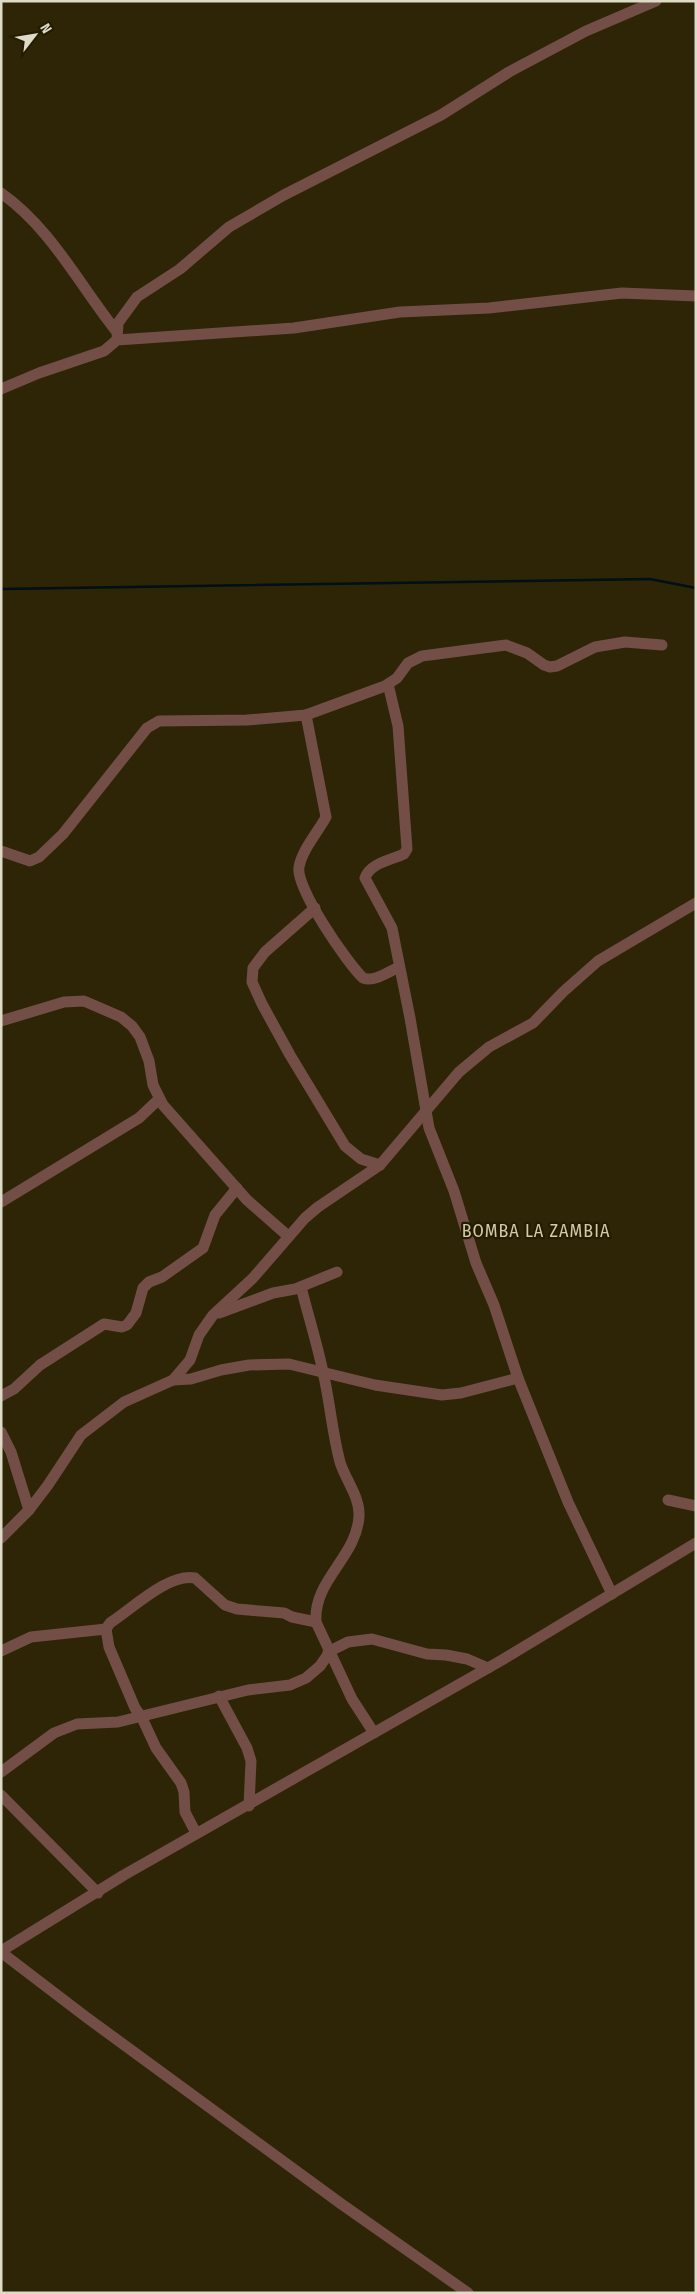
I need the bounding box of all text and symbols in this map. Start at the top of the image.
north arrow [10,10,60,60]
text: N [36,21,55,37]
district label: BOMBA LA ZAMBIA [462,1220,610,1242]

